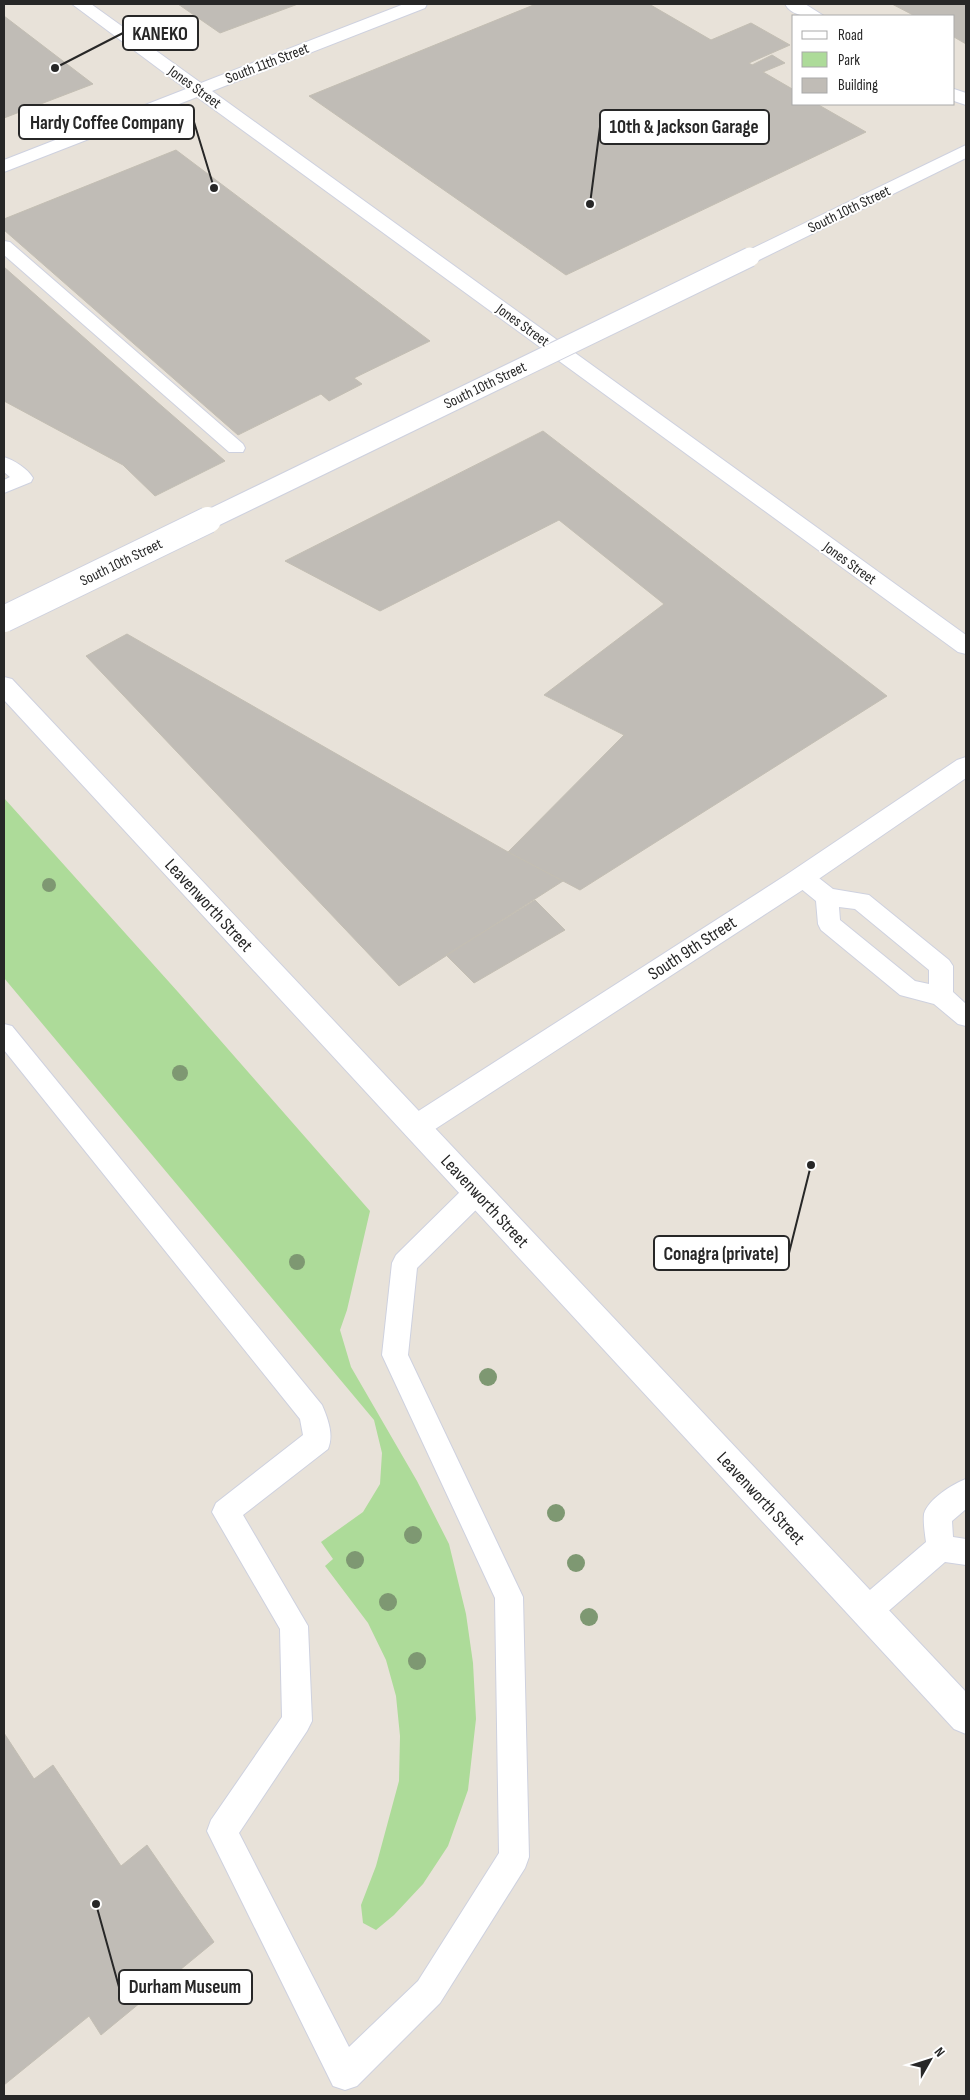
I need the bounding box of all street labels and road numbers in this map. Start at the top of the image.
street label: South 11th Street [223,39,312,88]
street label: Jones Street [164,61,225,113]
street label: South 10th Street [805,181,894,238]
street label: Jones Street [492,299,553,351]
street label: South 10th Street [441,357,530,414]
street label: South 10th Street [77,534,166,591]
street label: Jones Street [819,537,880,589]
street label: Leavenworth Street [160,855,257,956]
street label: South 9th Street [644,912,741,985]
street label: Leavenworth Street [436,1151,533,1252]
street label: Leavenworth Street [712,1448,809,1549]

